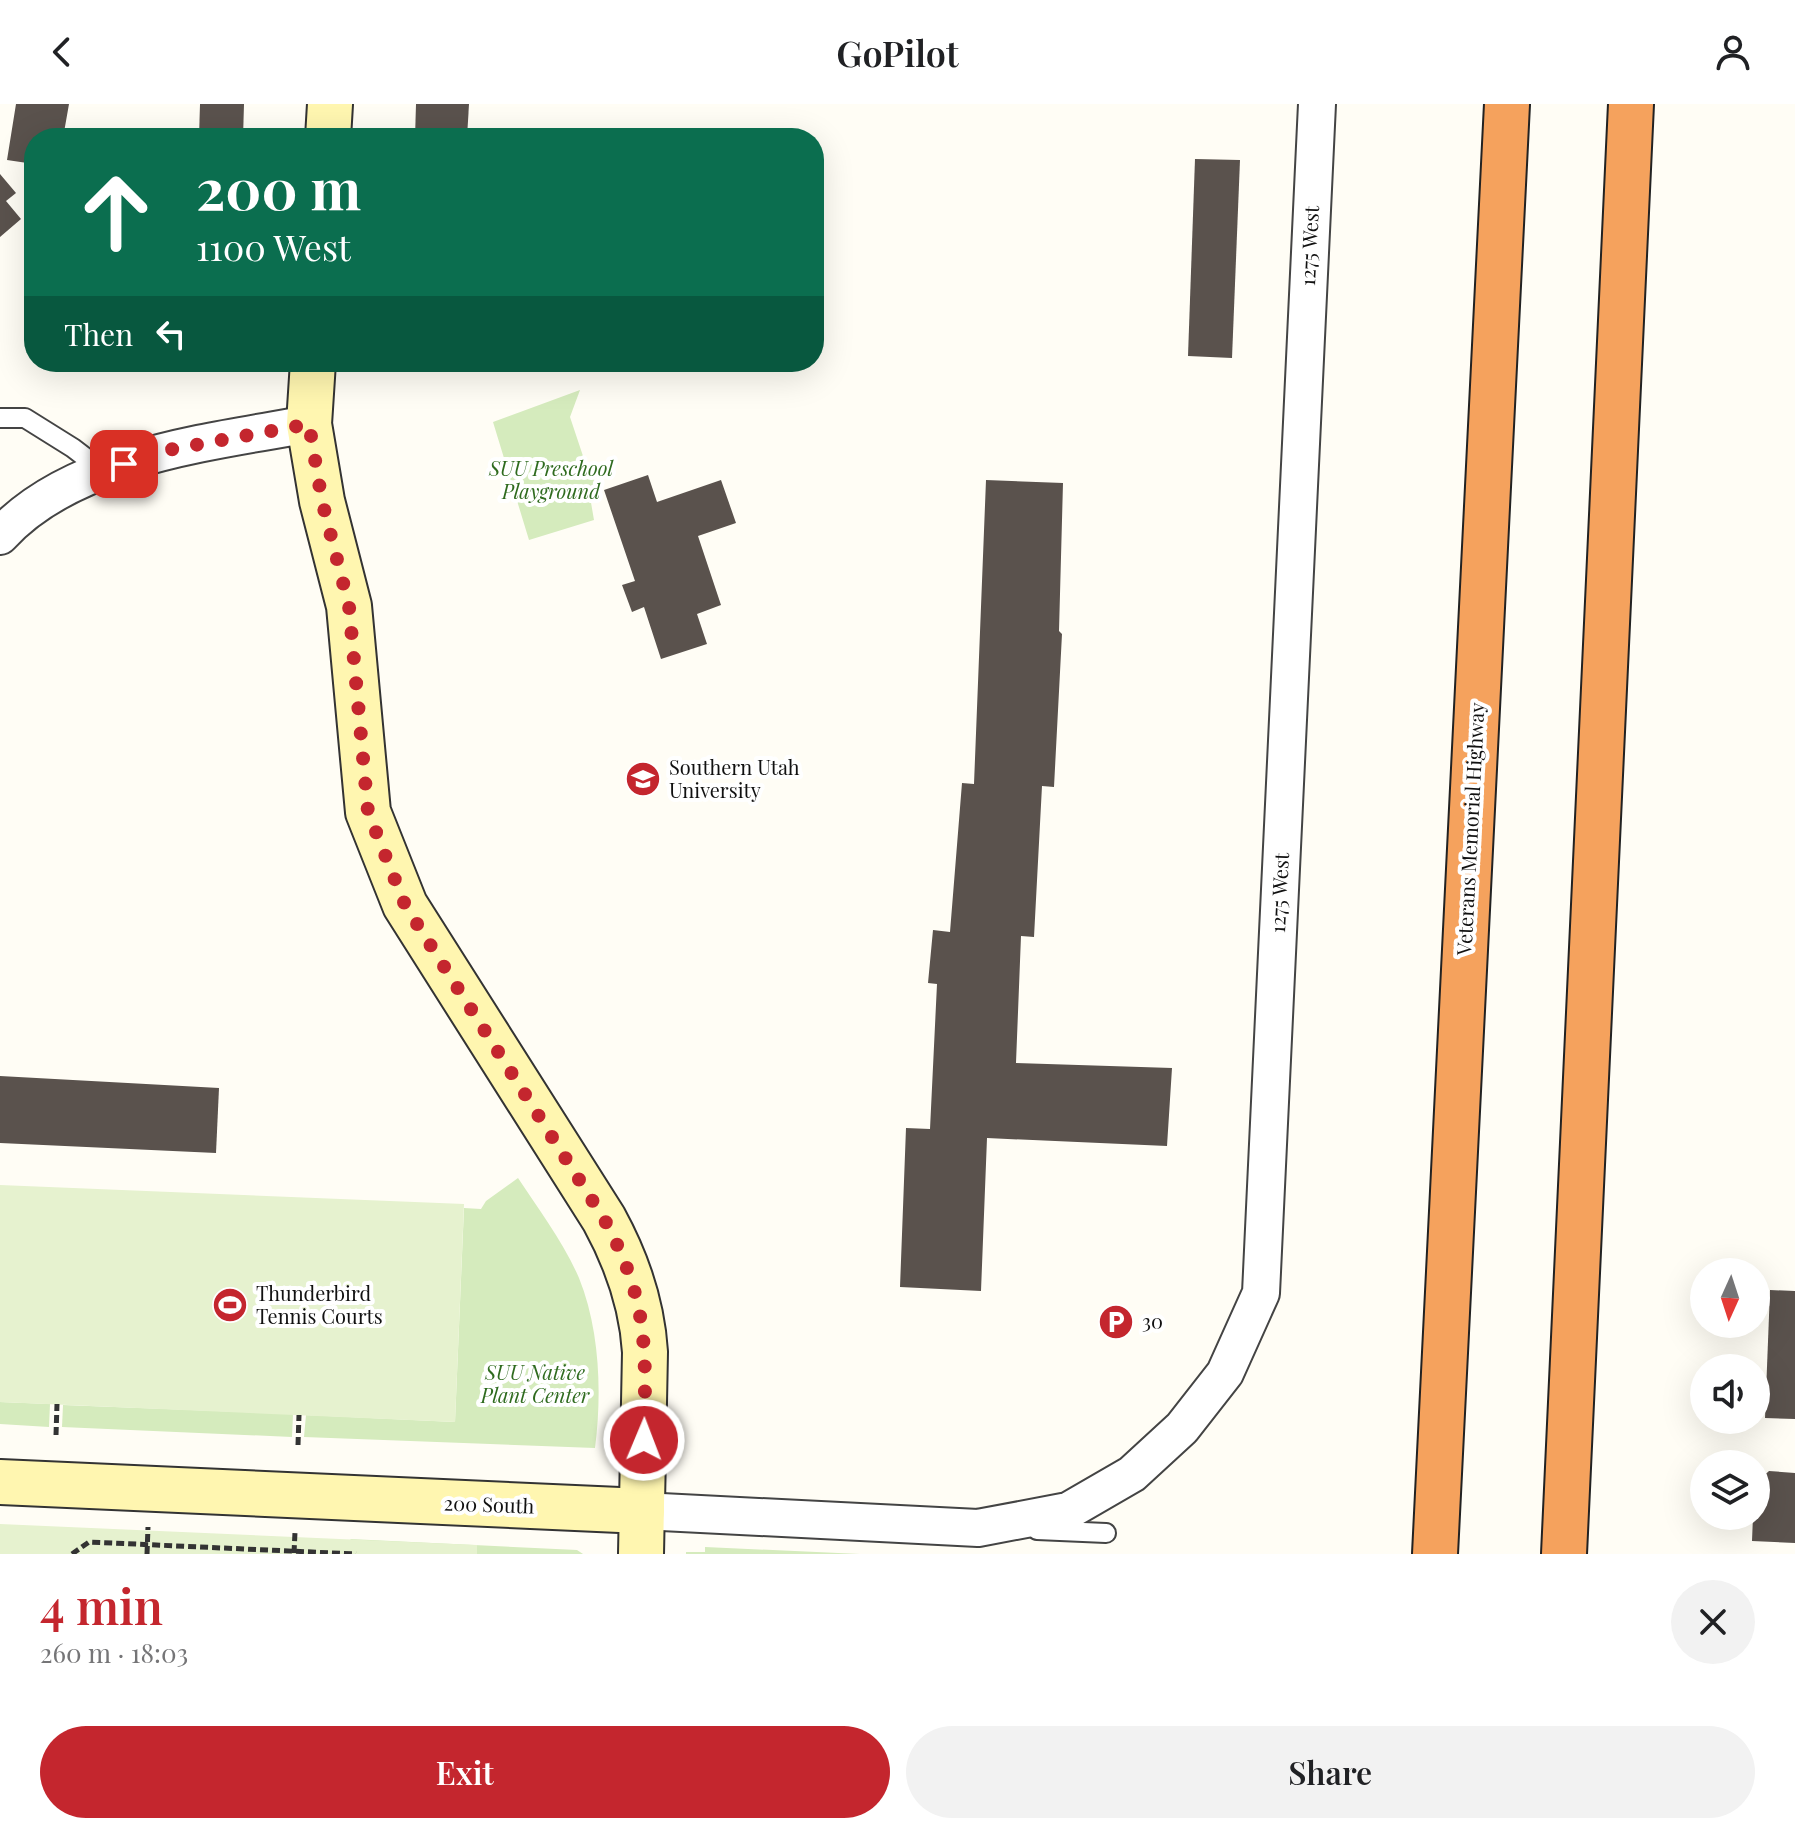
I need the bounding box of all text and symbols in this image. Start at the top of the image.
text: GoPilot [836,28,959,76]
icon: back [40,30,84,74]
icon: person [1711,30,1755,74]
text: 200 m [196,150,361,225]
icon: ahead [64,160,168,264]
street label: 1275 West [1293,204,1324,287]
text: 1100 West [196,222,351,270]
icon: left [149,312,193,356]
text: Then [64,314,133,354]
pin [90,430,158,498]
icon: arrive [102,442,146,486]
park label: SUU Preschool Playground [488,454,614,504]
street label: Veterans Memorial Highway [1449,702,1490,957]
place label: Southern Utah University [669,753,800,803]
school or university icon: Southern Utah University [624,760,662,798]
street label: 1275 West [1263,851,1294,934]
north arrow [1690,1258,1770,1338]
map controls [1690,1258,1770,1530]
place label: Thunderbird Tennis Courts [256,1279,383,1329]
sports icon: Thunderbird Tennis Courts [211,1286,249,1324]
parking icon: 30 [1097,1303,1135,1341]
place label: 30 [1142,1307,1163,1334]
button: sound [1690,1354,1770,1434]
park label: SUU Native Plant Center [480,1358,591,1408]
position arrow [602,1398,686,1482]
button: layers [1690,1450,1770,1530]
street label: 200 South [443,1488,535,1519]
text: 4 min [40,1573,163,1637]
button: close [1671,1580,1755,1664]
text: 260 m · 18:03 [40,1635,188,1670]
button: Exit [40,1726,890,1818]
button: Share [906,1726,1755,1818]

